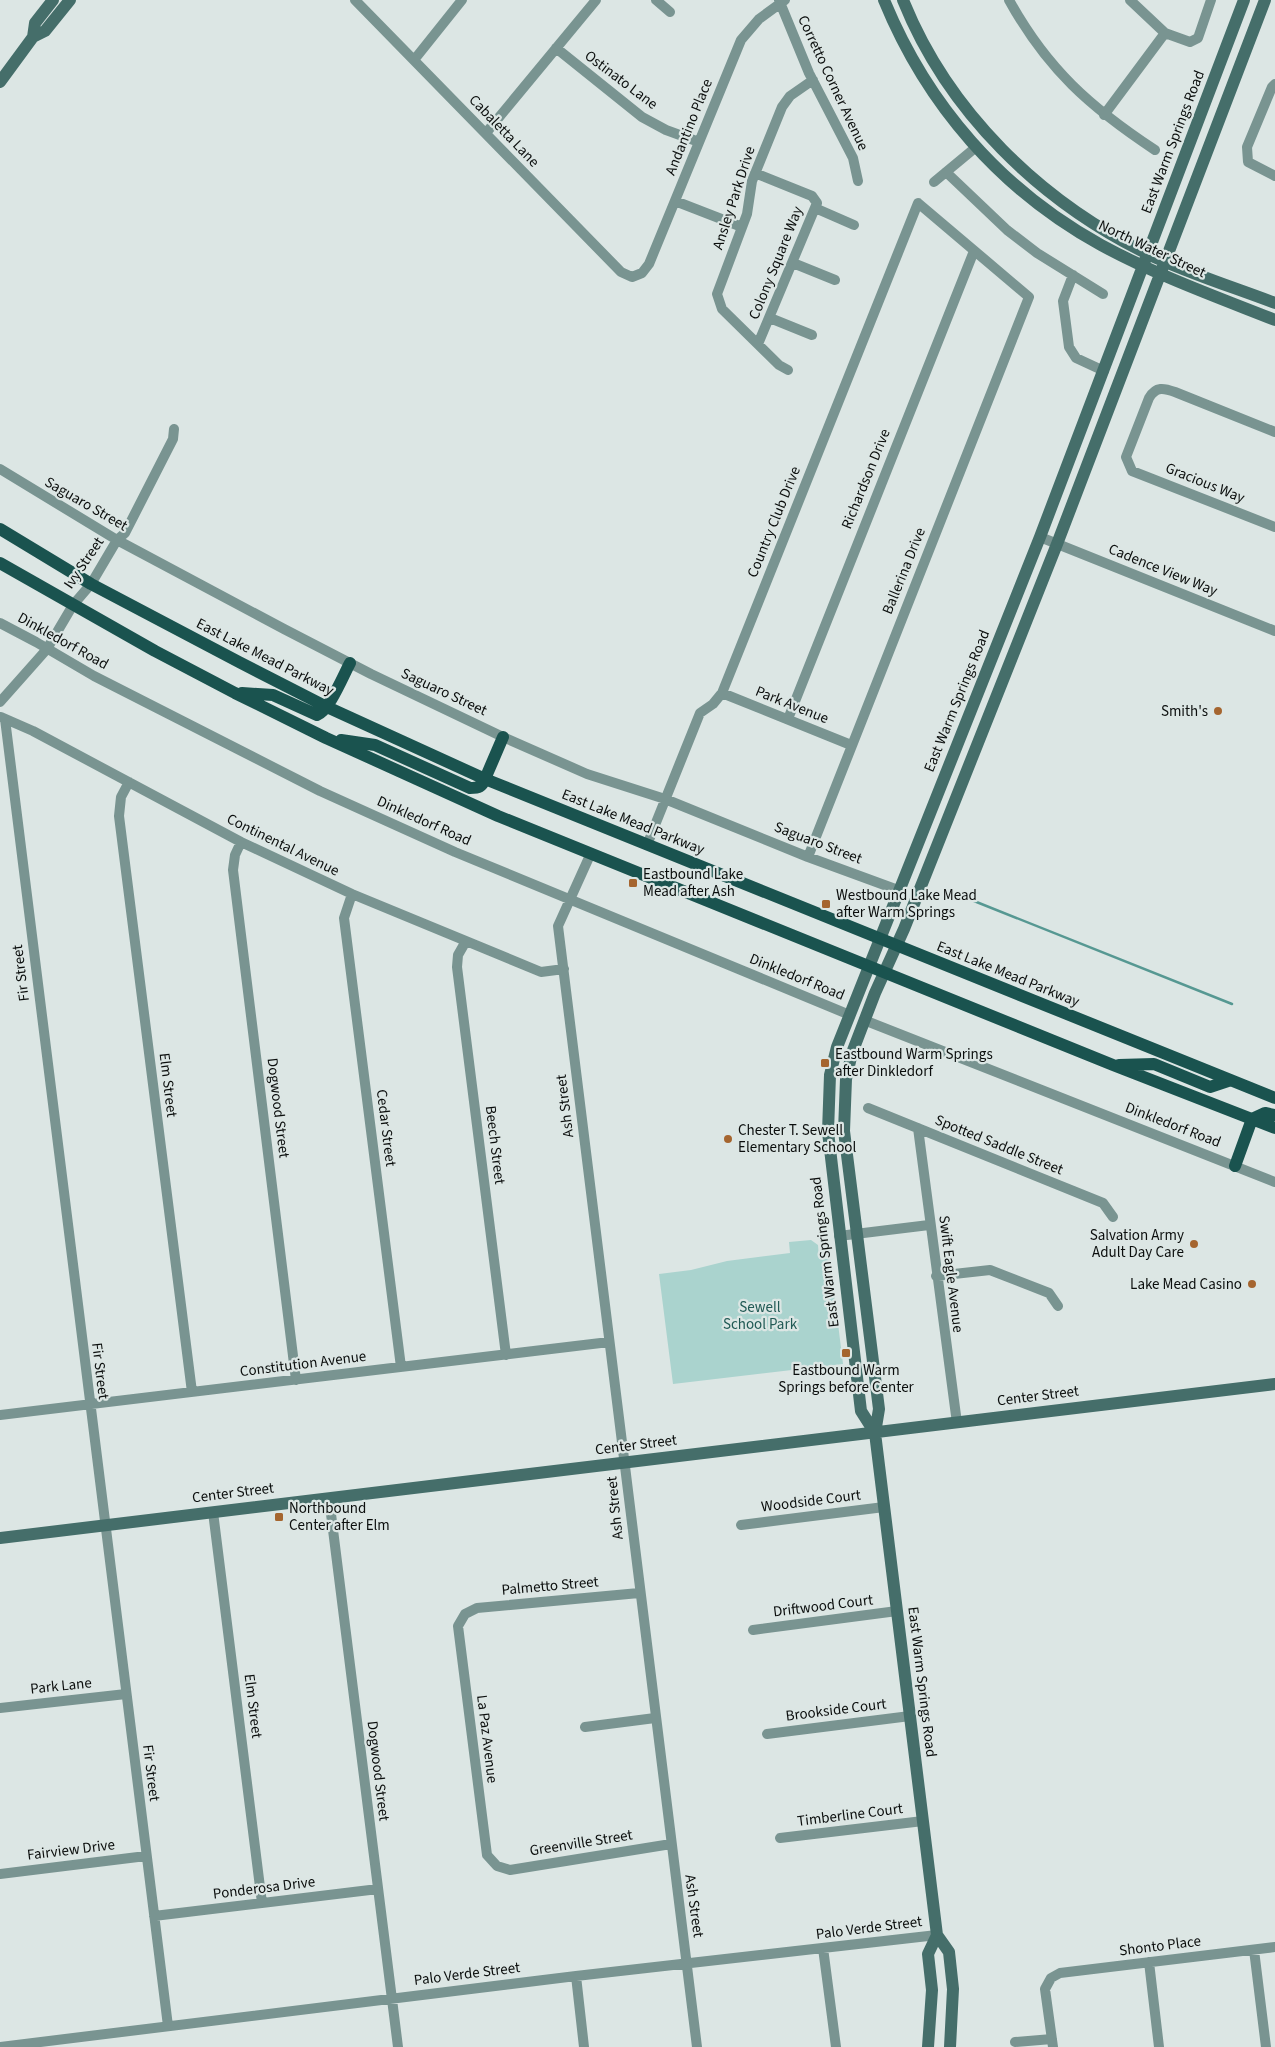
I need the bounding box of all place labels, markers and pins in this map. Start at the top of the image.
place label: Smith's [1161,701,1208,722]
marker: Smith's [1212,705,1224,717]
place label: Eastbound Lake Mead after Ash [643,864,743,902]
marker: Eastbound Lake Mead after Ash [627,877,639,889]
place label: Westbound Lake Mead after Warm Springs [836,885,977,923]
marker: Westbound Lake Mead after Warm Springs [820,898,832,910]
place label: Eastbound Warm Springs after Dinkledorf [835,1044,993,1082]
marker: Eastbound Warm Springs after Dinkledorf [819,1057,831,1069]
place label: Chester T. Sewell Elementary School [738,1120,856,1158]
marker: Chester T. Sewell Elementary School [722,1133,734,1145]
place label: Salvation Army Adult Day Care [1090,1225,1184,1263]
marker: Salvation Army Adult Day Care [1188,1238,1200,1250]
place label: Lake Mead Casino [1130,1274,1242,1295]
marker: Lake Mead Casino [1246,1278,1258,1290]
marker: Eastbound Warm Springs before Center [840,1347,852,1359]
place label: Eastbound Warm Springs before Center [778,1360,915,1398]
place label: Northbound Center after Elm [289,1498,390,1536]
marker: Northbound Center after Elm [273,1511,285,1523]

